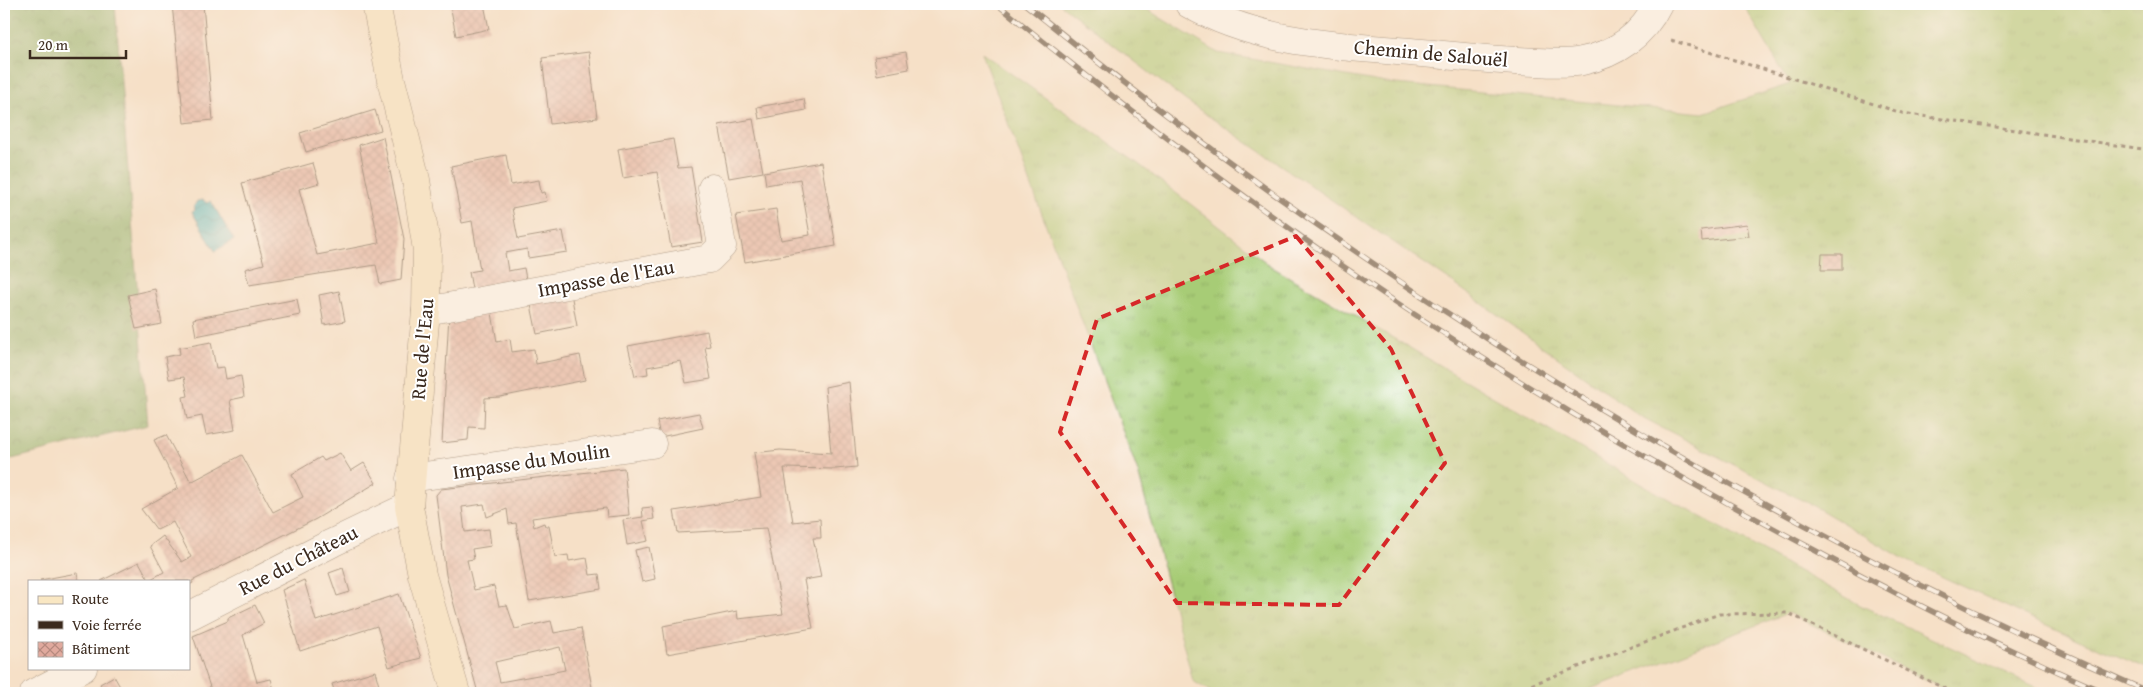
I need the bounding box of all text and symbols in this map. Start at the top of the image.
scale bar [30,28,126,60]
street label: Chemin de Salouël [1353,31,1510,74]
text: 20 m [38,34,69,55]
street label: Impasse de l'Eau [535,251,677,304]
street label: Rue de l'Eau [403,297,440,401]
street label: Impasse du Moulin [451,435,611,486]
street label: Rue du Château [233,517,363,602]
legend [28,580,190,670]
text: Route [72,588,109,609]
text: Voie ferrée [72,614,141,635]
text: Bâtiment [72,638,131,659]

